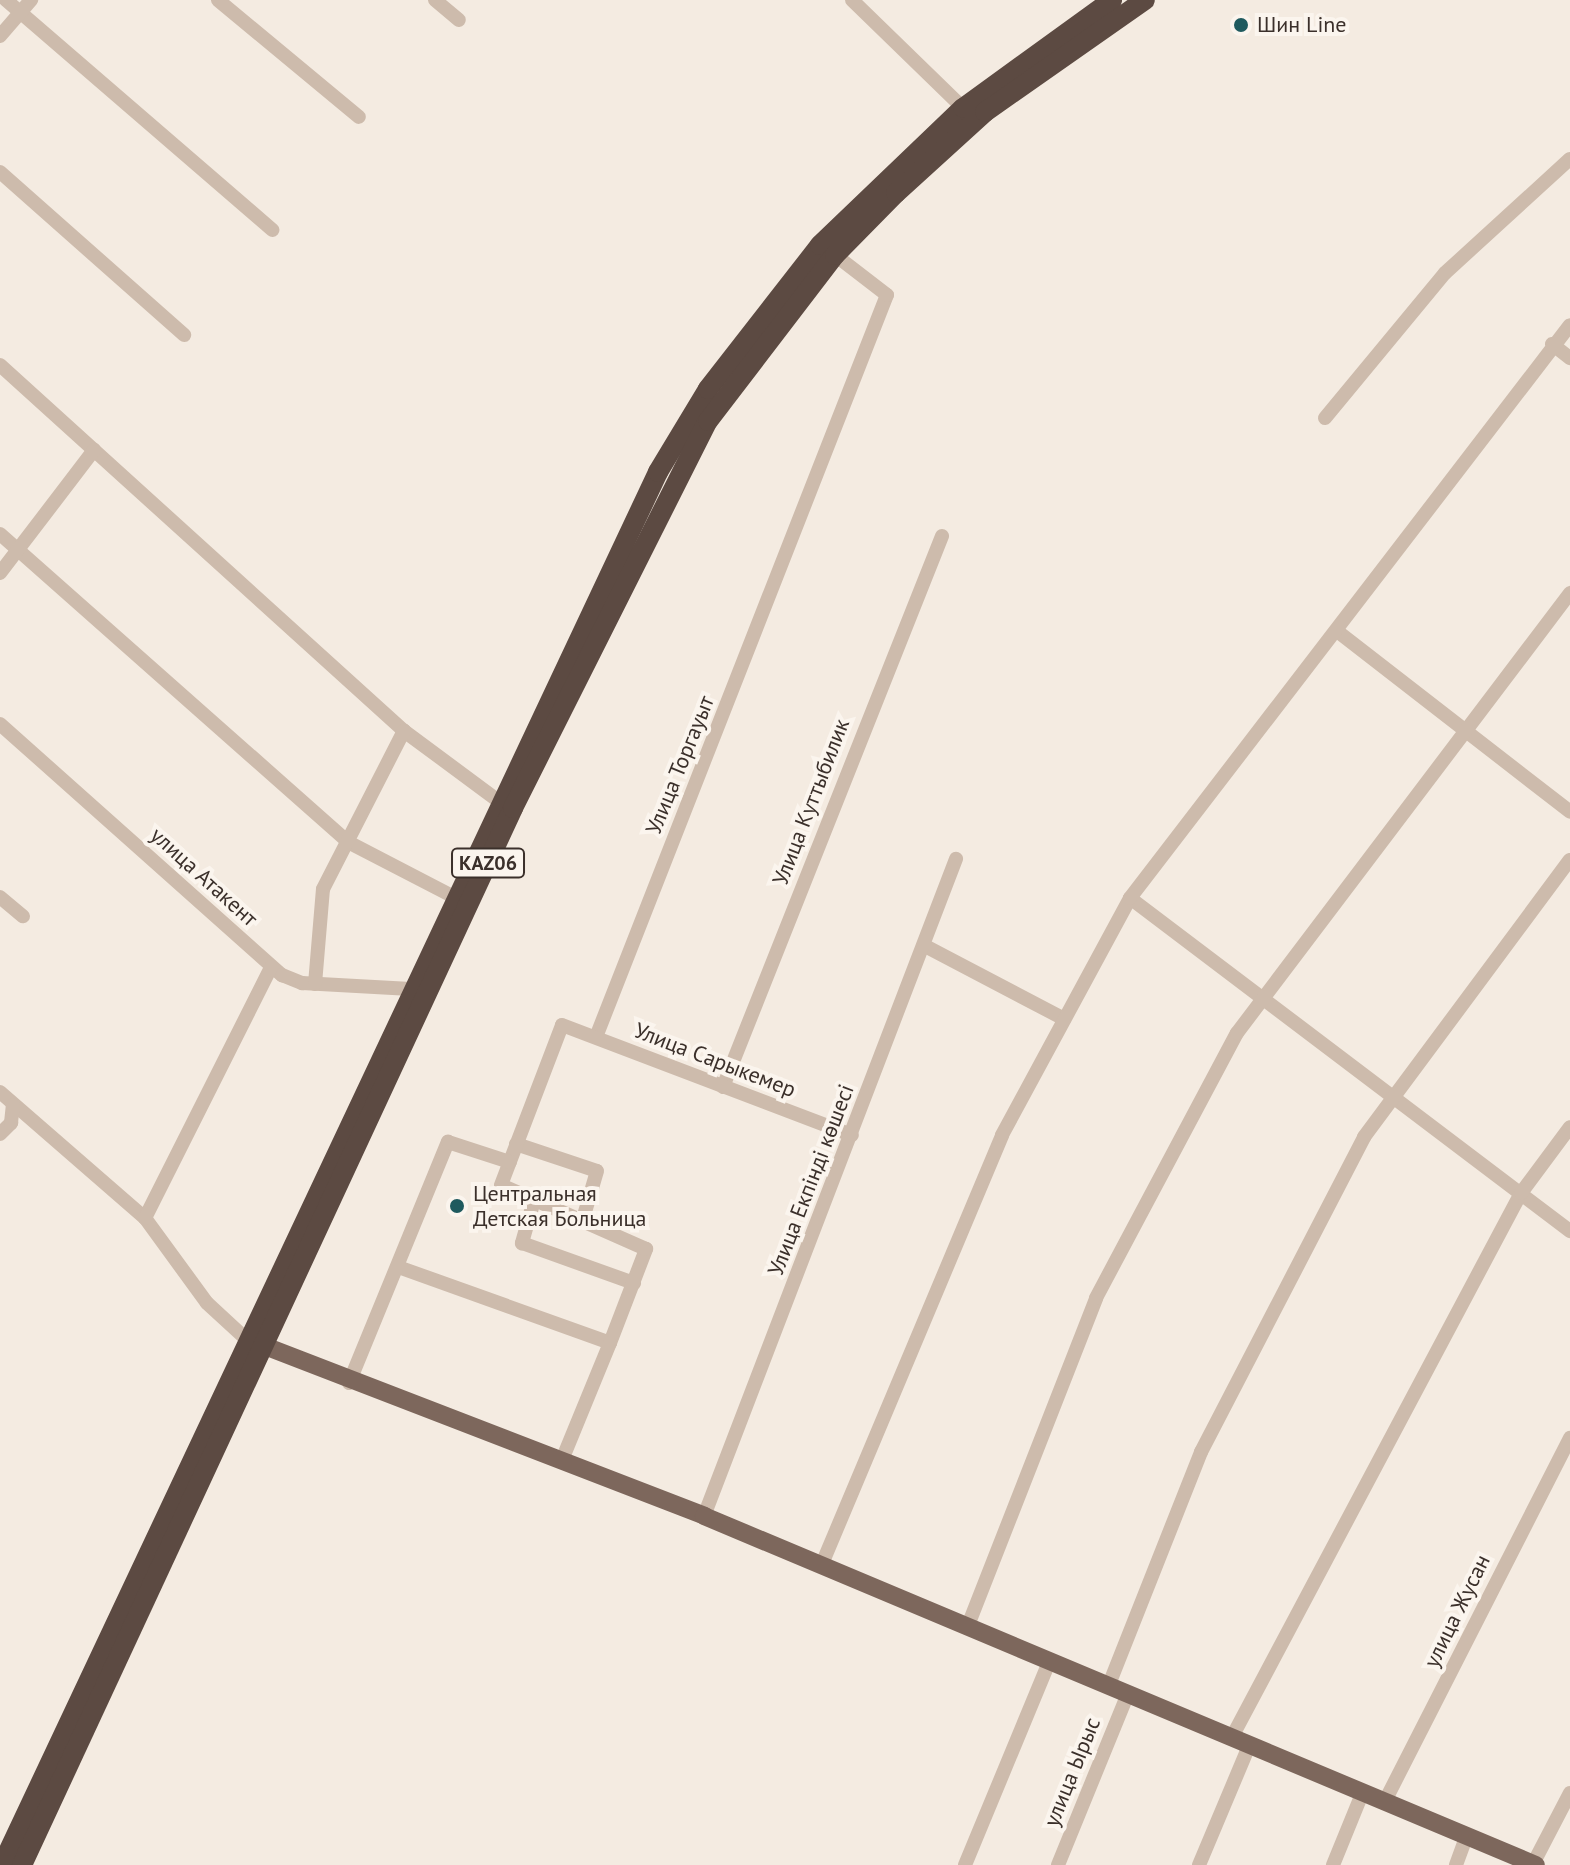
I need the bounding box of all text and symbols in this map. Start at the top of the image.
place label: Шин Line [1257,12,1347,38]
marker: Шин Line [1232,16,1250,34]
street label: Улица Торгауыт [640,692,720,838]
street label: Улица Куттыбилик [767,715,855,889]
street label: улица Атакент [145,822,263,932]
road number: KАZ06 [450,847,526,879]
street label: Улица Сарыкемер [631,1017,799,1103]
street label: Улица Екпінді көшесі [762,1081,860,1279]
place label: Центральная Детская Больница [473,1180,646,1232]
marker: Центральная Детская Больница [448,1197,466,1215]
street label: улица Жусан [1418,1550,1496,1672]
street label: улица Ырыс [1038,1714,1106,1830]

